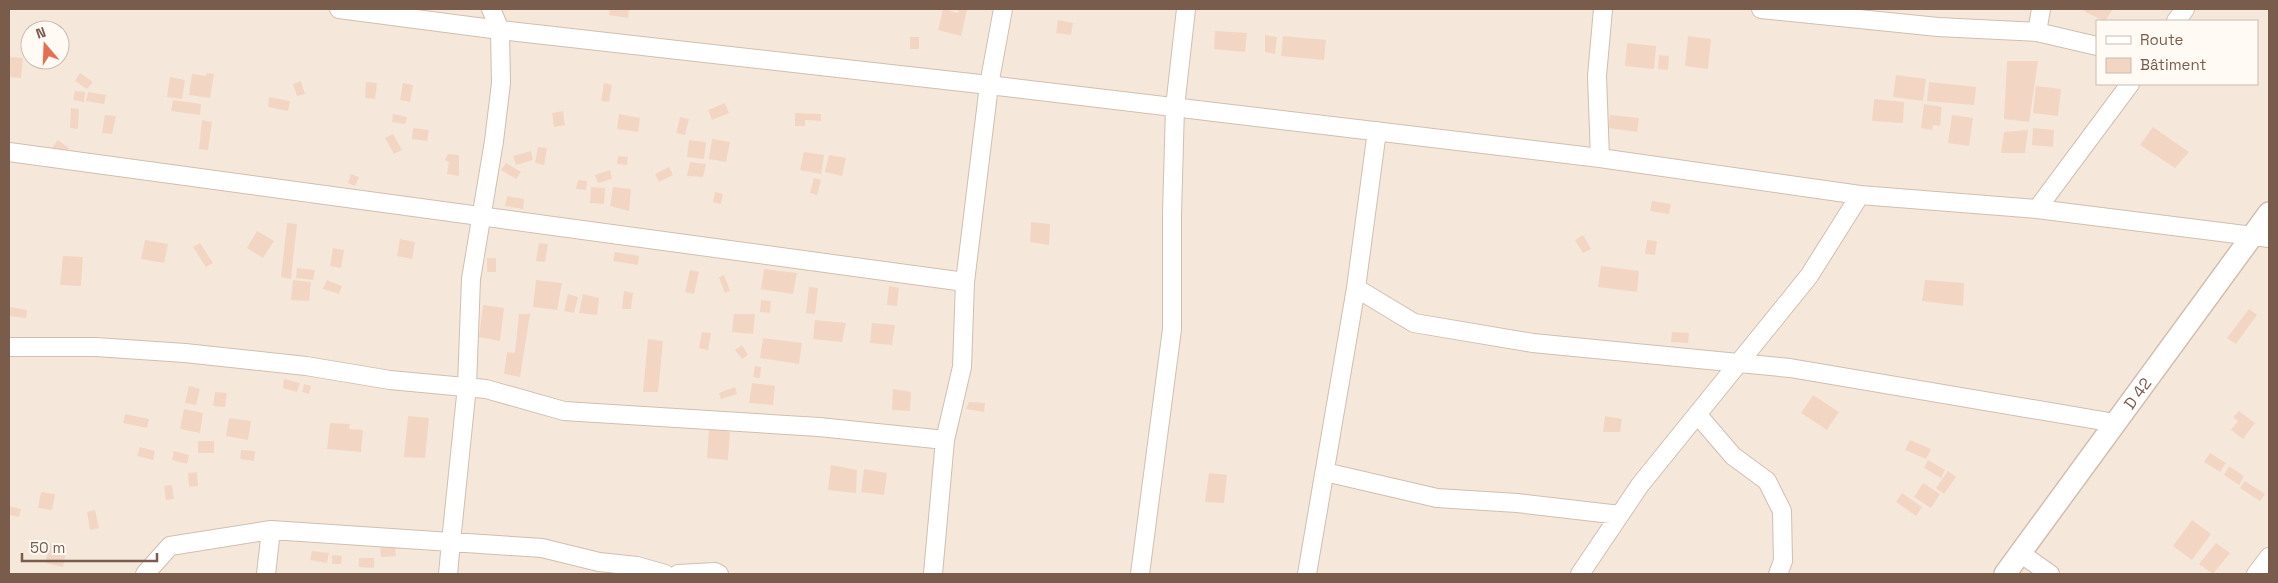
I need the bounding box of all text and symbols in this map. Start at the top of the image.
north arrow [20,20,70,70]
legend [2096,20,2258,85]
text: N [33,23,48,43]
text: Route [2140,30,2184,49]
text: Bâtiment [2140,55,2206,74]
street label: D 42 [2119,373,2156,414]
scale bar [22,530,158,562]
text: 50 m [30,538,65,557]

